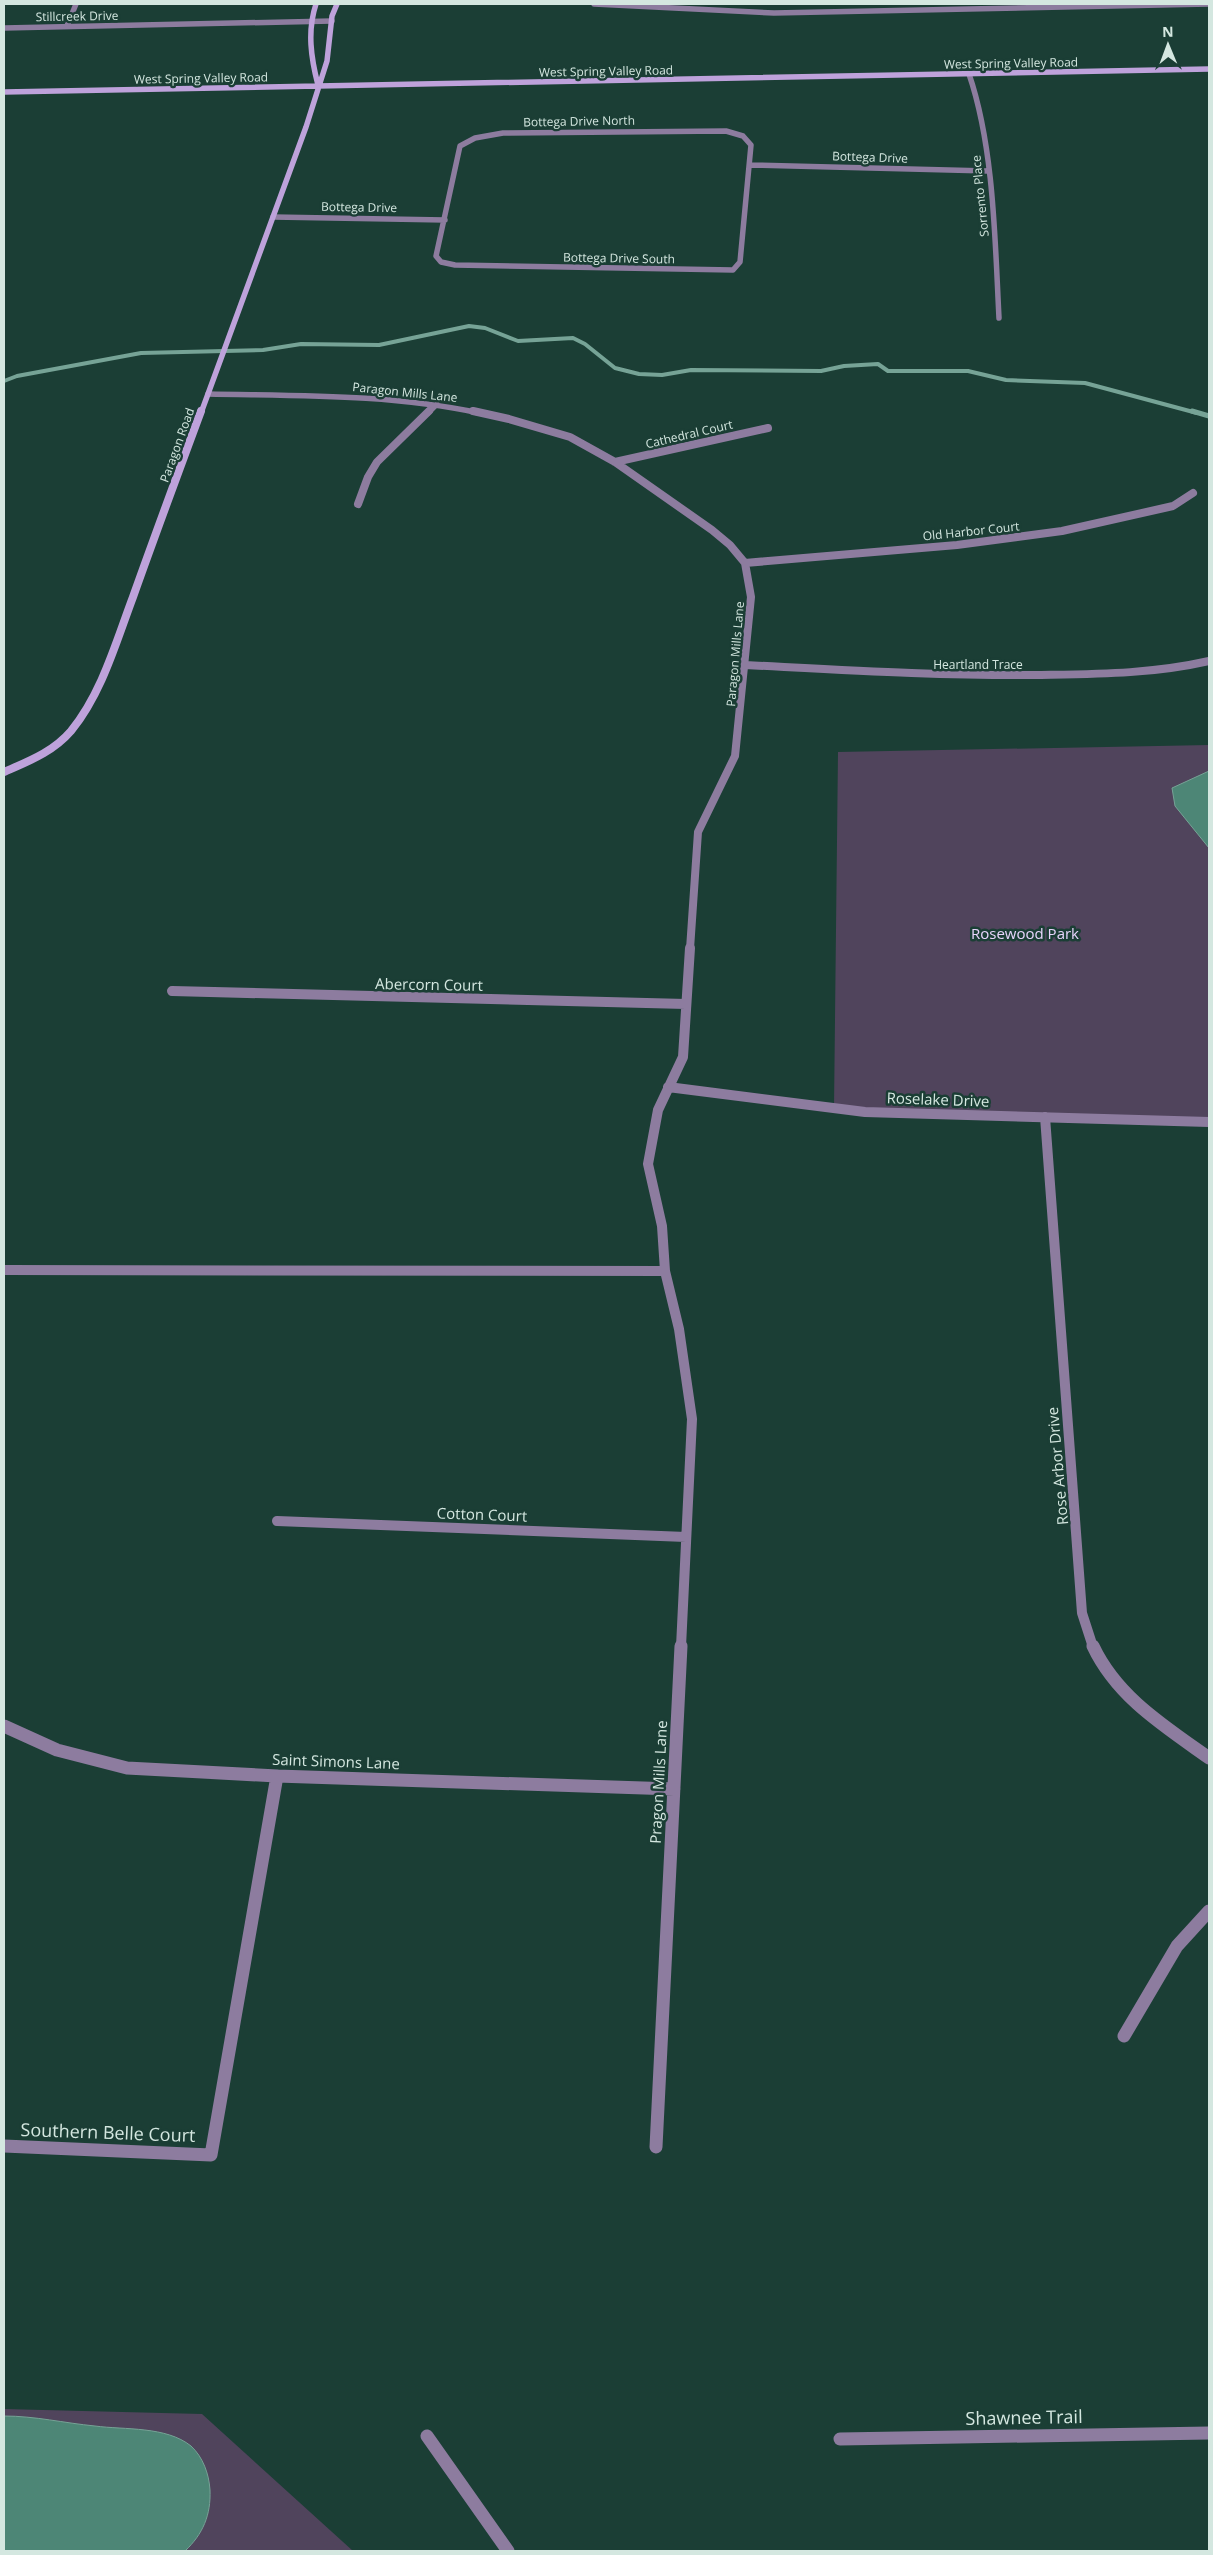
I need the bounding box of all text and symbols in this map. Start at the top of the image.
street label: Stillcreek Drive [35,7,119,25]
north arrow [1143,20,1193,70]
text: N [1162,22,1174,41]
street label: West Spring Valley Road [944,53,1078,73]
street label: West Spring Valley Road [539,61,673,81]
street label: West Spring Valley Road [134,68,268,88]
street label: Bottega Drive North [523,112,635,130]
street label: Bottega Drive [832,147,909,167]
street label: Sorrento Place [967,154,993,238]
street label: Bottega Drive [321,198,397,216]
street label: Bottega Drive South [563,249,675,267]
street label: Paragon Mills Lane [352,378,459,406]
street label: Paragon Road [156,405,198,485]
street label: Cathedral Court [644,416,734,452]
street label: Old Harbor Court [922,517,1020,545]
street label: Paragon Mills Lane [722,600,748,707]
street label: Heartland Trace [933,656,1023,673]
park label: Rosewood Park [971,923,1079,943]
street label: Abercorn Court [375,973,483,995]
street label: Roselake Drive [886,1087,990,1111]
street label: Rose Arbor Drive [1042,1406,1072,1526]
street label: Cotton Court [436,1502,528,1526]
street label: Pragon Mills Lane [645,1720,671,1844]
street label: Saint Simons Lane [272,1749,400,1773]
street label: Southern Belle Court [20,2117,196,2147]
street label: Shawnee Trail [965,2404,1083,2430]

